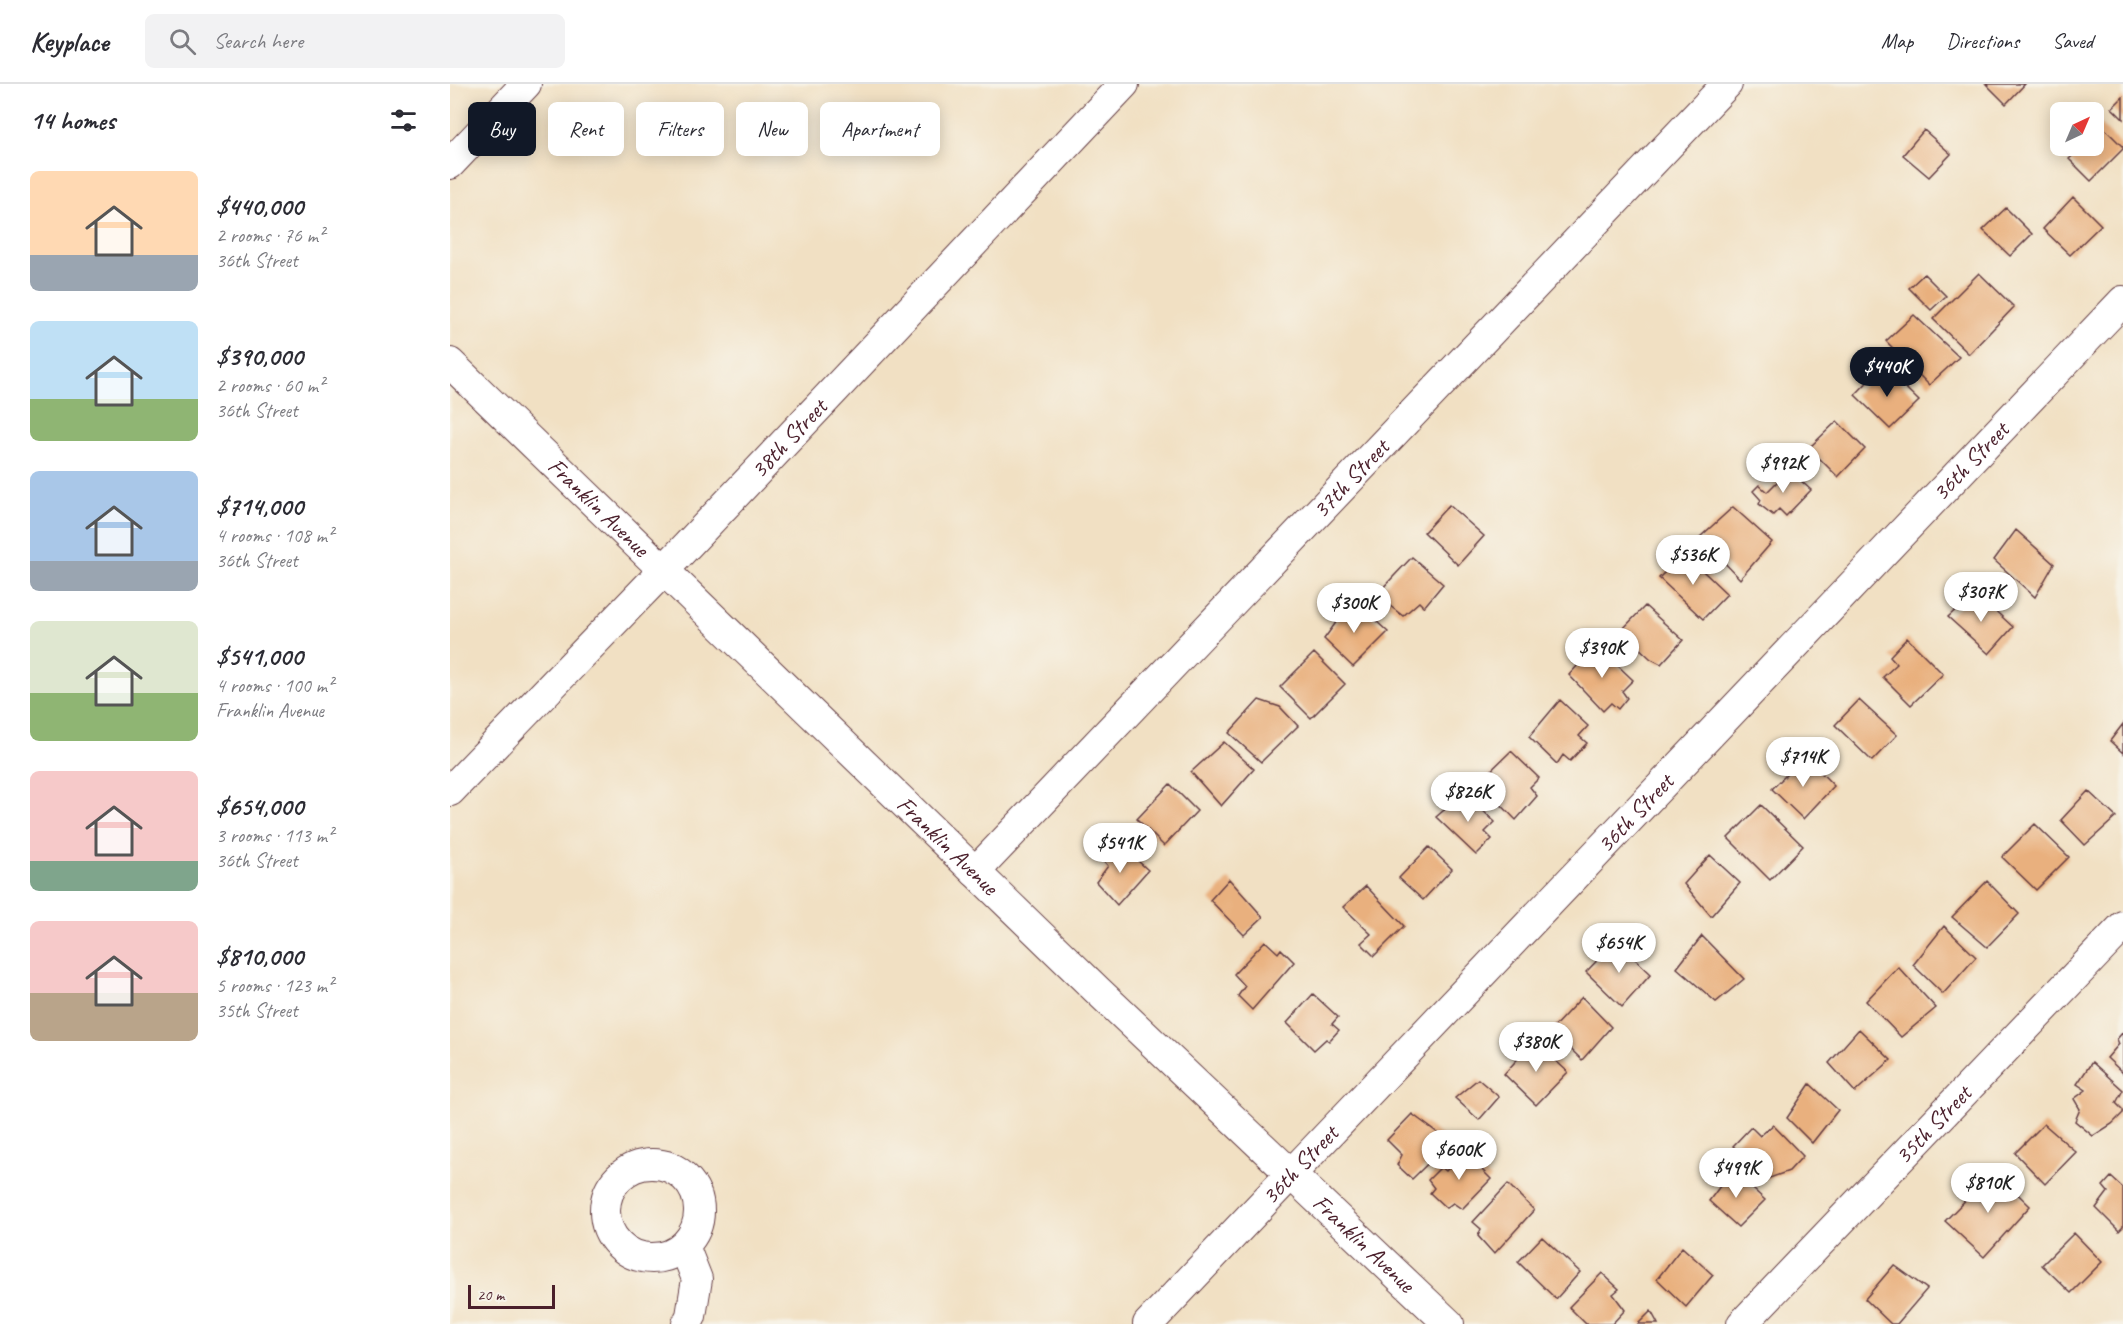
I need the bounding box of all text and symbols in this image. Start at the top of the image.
search box [145,14,565,68]
text: Keyplace [30,24,109,59]
icon: search [166,25,199,58]
text: Search here [214,27,303,55]
text: Map [1881,28,1913,54]
text: Directions [1946,28,2019,54]
text: Saved [2052,28,2093,54]
chip: Buy [468,102,536,156]
chip: Rent [548,102,624,156]
chip: Filters [636,102,724,156]
chip: New [736,102,808,156]
chip: Apartment [820,102,940,156]
north arrow [2050,102,2104,156]
map controls [2050,102,2104,156]
text: 14 homes [30,104,115,137]
icon: filters [387,104,420,137]
text: $440,000 [216,190,303,223]
icon: home [78,195,150,267]
text: 2 rooms · 76 m² [216,223,324,248]
text: 36th Street [216,248,298,273]
text: $390,000 [216,340,303,373]
icon: home [78,345,150,417]
pin: $440K [1845,347,1929,398]
text: $440K [1864,354,1910,379]
text: 2 rooms · 60 m² [216,373,324,398]
street label: 38th Street [744,391,835,484]
text: 36th Street [216,398,298,423]
street label: 36th Street [1926,414,2017,507]
street label: 37th Street [1306,431,1397,524]
pin: $992K [1741,443,1825,494]
text: $992K [1760,450,1806,475]
street label: Franklin Avenue [542,451,657,564]
text: $714,000 [216,490,303,523]
icon: home [78,495,150,567]
text: 4 rooms · 108 m² [216,523,333,548]
pin: $536K [1651,535,1735,586]
text: $536K [1670,542,1716,567]
text: 36th Street [216,548,298,573]
pin: $307K [1939,572,2023,623]
text: $307K [1958,579,2004,604]
pin: $300K [1312,583,1396,634]
text: $300K [1331,590,1377,615]
pin: $390K [1560,628,1644,679]
text: $390K [1579,635,1625,660]
text: $541,000 [216,640,303,673]
icon: home [78,645,150,717]
text: 4 rooms · 100 m² [216,673,333,698]
text: Franklin Avenue [216,698,324,723]
pin: $714K [1761,737,1845,788]
text: $714K [1780,744,1826,769]
street label: 36th Street [1590,766,1681,859]
pin: $826K [1426,772,1510,823]
text: $826K [1445,779,1491,804]
street label: Franklin Avenue [891,789,1006,903]
text: $654,000 [216,790,303,823]
icon: home [78,795,150,867]
text: 3 rooms · 113 m² [216,823,333,848]
pin: $541K [1078,823,1162,874]
text: $541K [1097,830,1143,855]
text: 36th Street [216,848,298,873]
pin: $654K [1577,923,1661,974]
text: $654K [1596,930,1642,955]
text: $810,000 [216,940,303,973]
icon: home [78,945,150,1017]
text: 5 rooms · 123 m² [216,973,333,998]
text: 35th Street [216,998,298,1023]
pin: $380K [1494,1022,1578,1073]
text: $380K [1513,1029,1559,1054]
street label: 35th Street [1888,1077,1979,1170]
street label: 36th Street [1255,1117,1346,1211]
pin: $600K [1417,1130,1501,1181]
text: $600K [1436,1137,1482,1162]
pin: $499K [1694,1148,1778,1199]
text: $499K [1713,1155,1759,1180]
pin: $810K [1946,1163,2030,1214]
text: $810K [1965,1170,2011,1195]
street label: Franklin Avenue [1307,1188,1423,1300]
scale bar [468,1282,555,1310]
text: 20 m [477,1285,504,1305]

